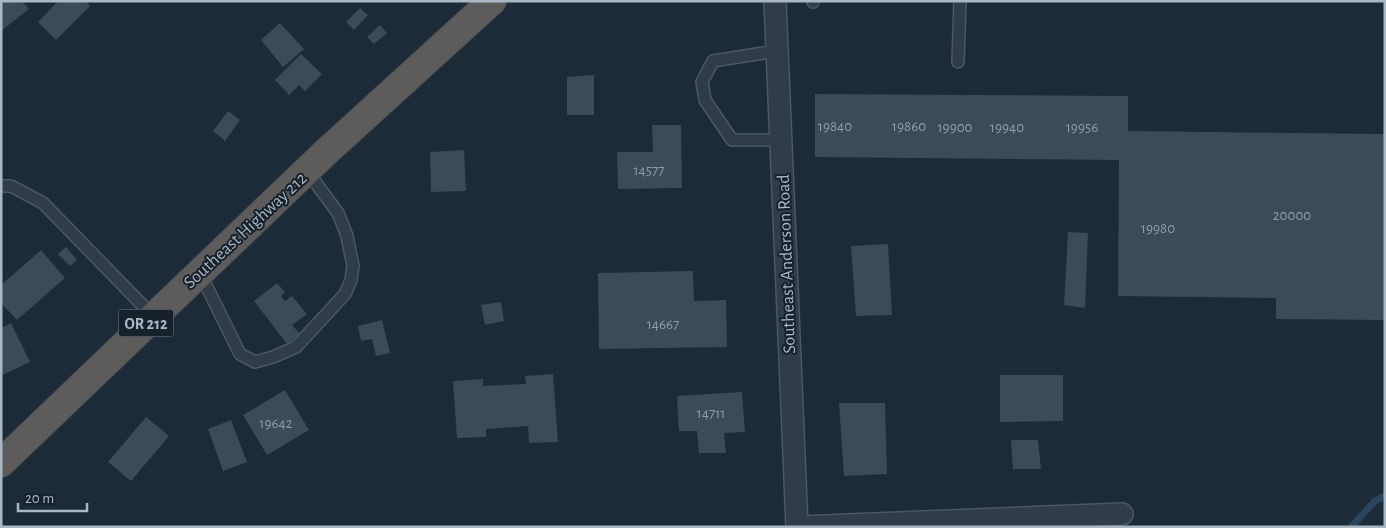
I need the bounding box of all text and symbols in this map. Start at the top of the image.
house number: 19840 [818,119,852,134]
house number: 19860 [892,119,926,134]
house number: 19900 [937,120,973,135]
house number: 19940 [990,120,1024,135]
house number: 19956 [1066,120,1098,135]
house number: 14577 [633,163,665,178]
street label: Southeast Highway 212 [181,169,311,292]
street label: Southeast Anderson Road [775,174,799,354]
house number: 20000 [1273,208,1311,223]
house number: 19980 [1141,221,1175,236]
road number: OR 212 [118,309,174,336]
house number: 14667 [647,317,679,332]
house number: 14711 [697,406,725,421]
house number: 19642 [259,416,293,431]
scale bar [18,480,86,512]
text: 20 m [25,491,54,506]

